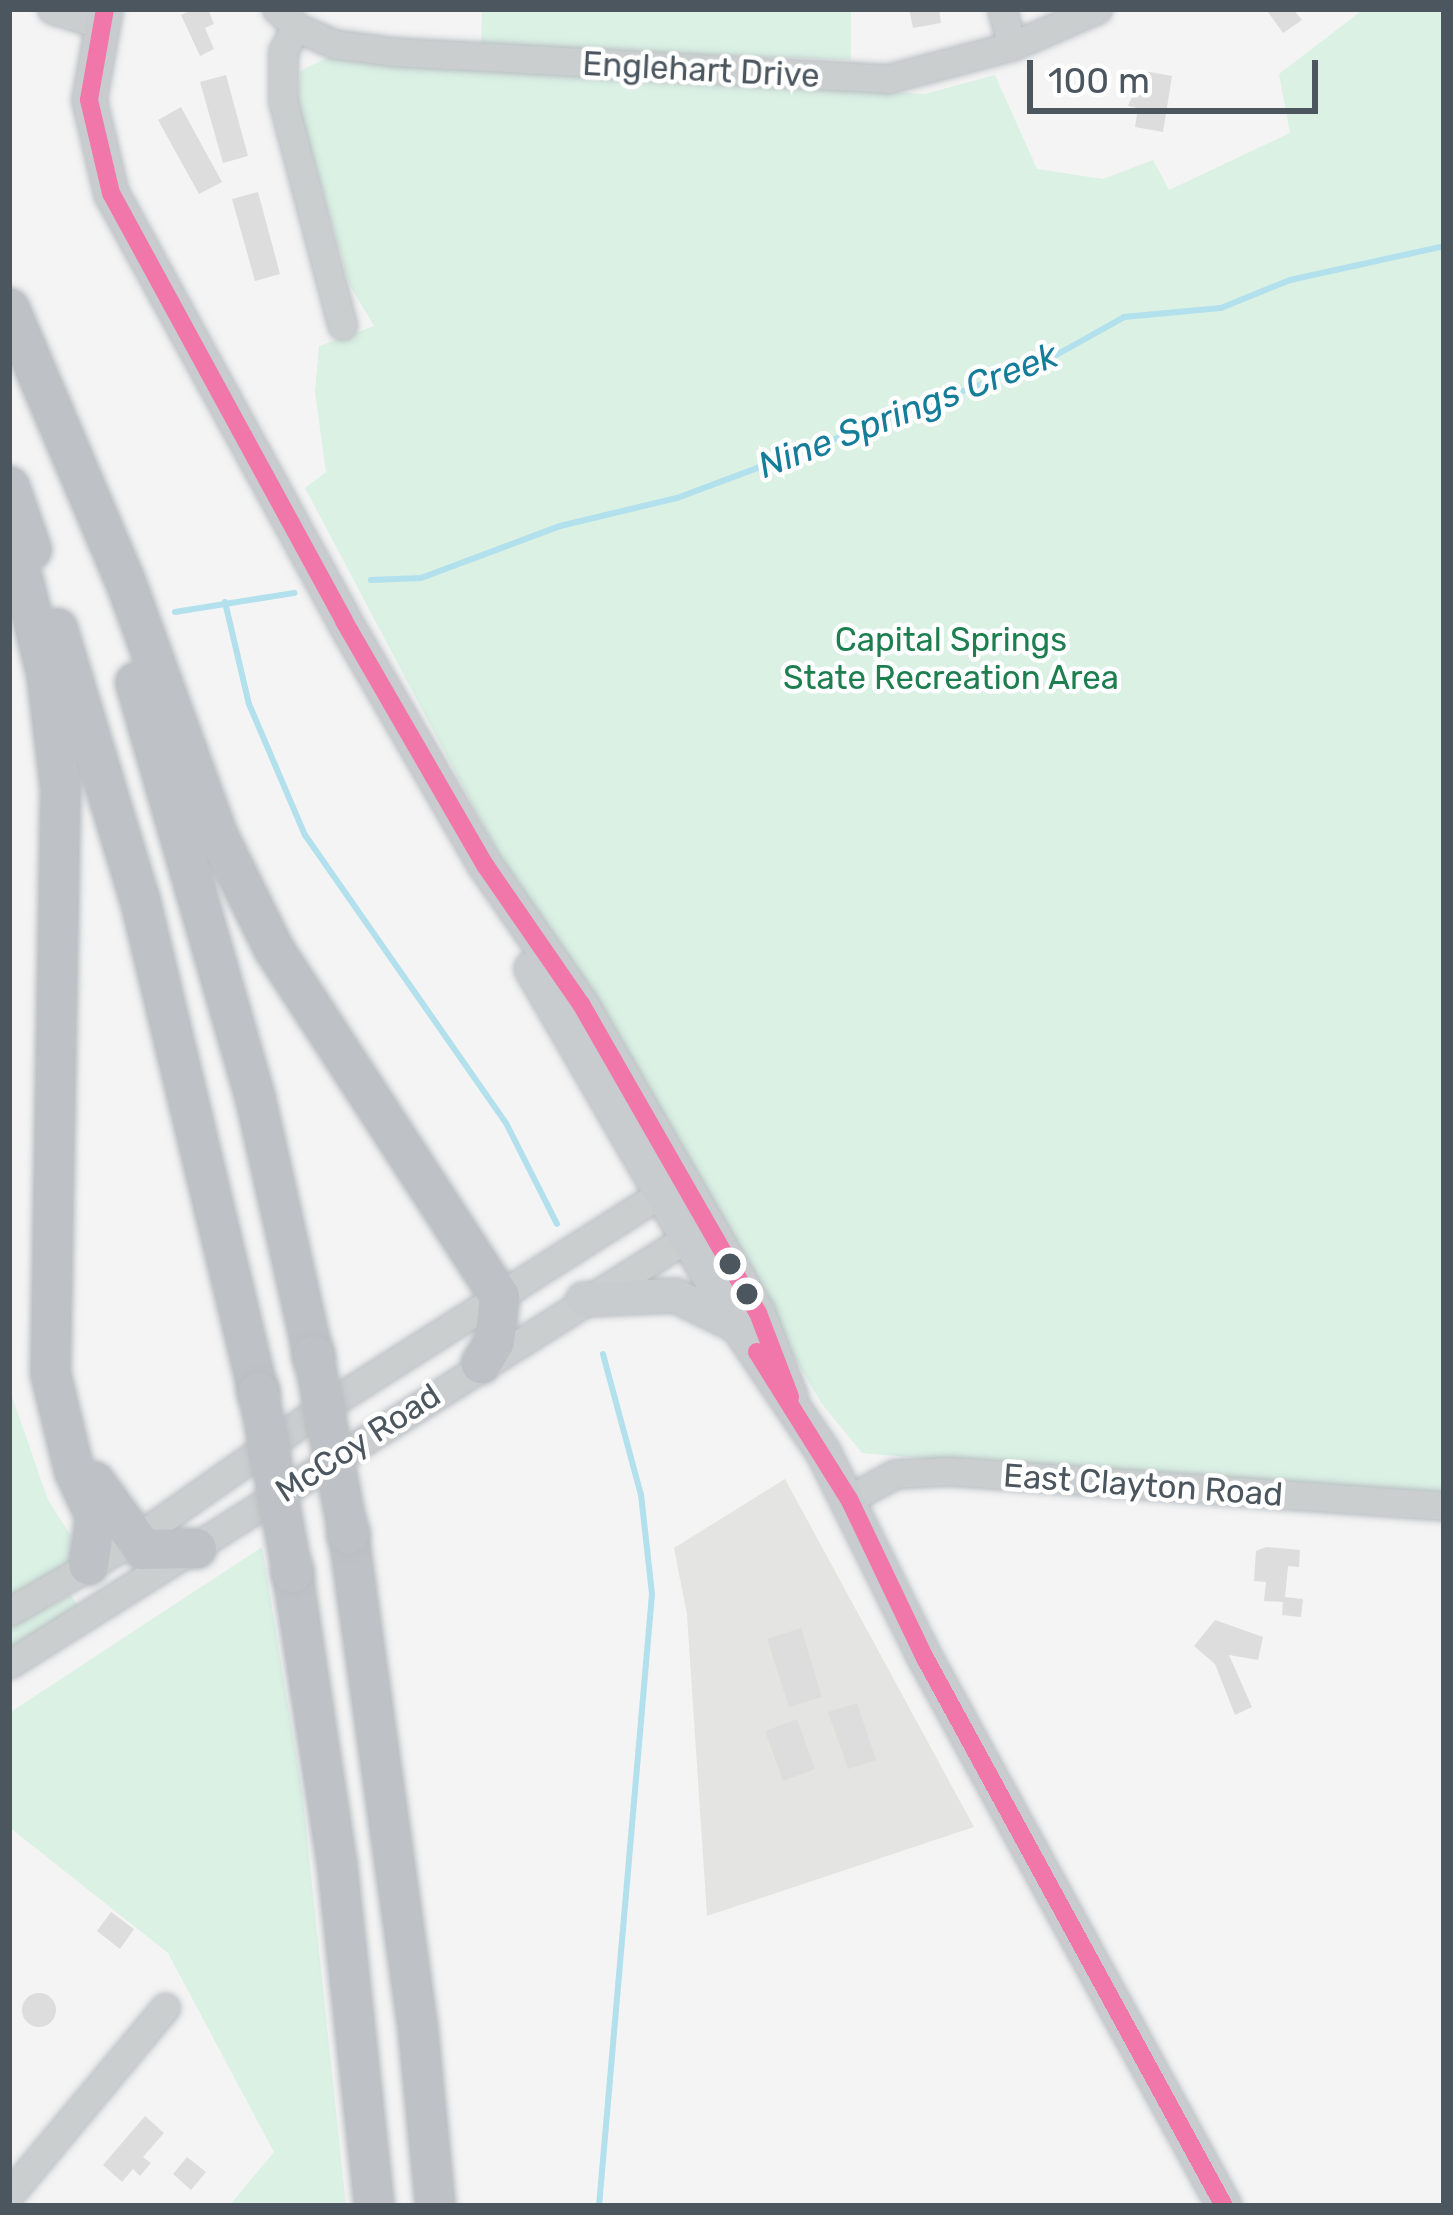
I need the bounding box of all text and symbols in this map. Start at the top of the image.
scale bar [1033,36,1324,110]
street label: Englehart Drive [581,44,821,96]
text: 100 m [1048,59,1150,102]
water label: Nine Springs Creek [752,333,1064,487]
park label: Capital Springs State Recreation Area [783,620,1119,698]
unlabelled marker [719,1253,741,1275]
unlabelled marker [736,1283,758,1305]
street label: McCoy Road [268,1375,448,1511]
street label: East Clayton Road [1002,1455,1284,1515]

